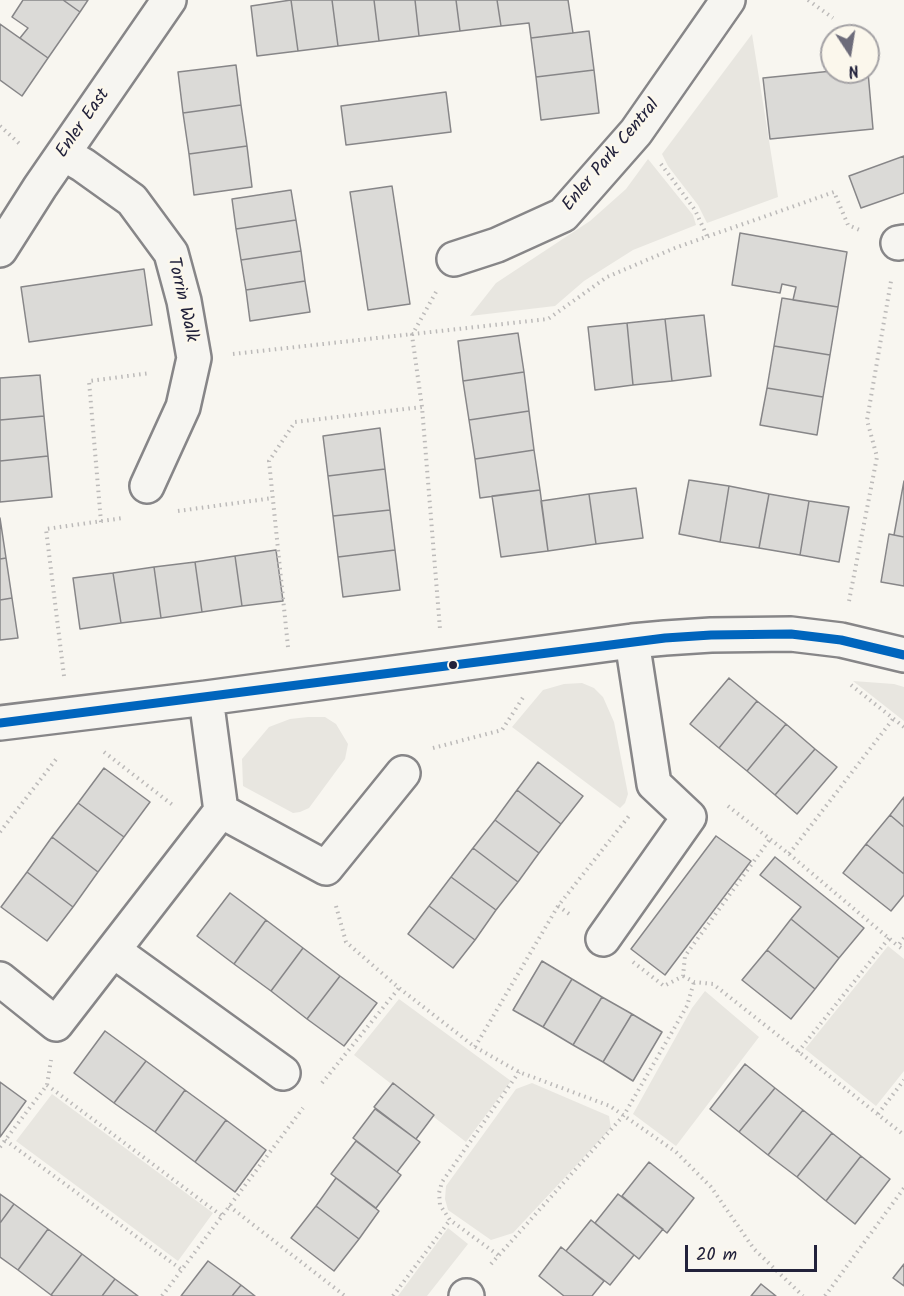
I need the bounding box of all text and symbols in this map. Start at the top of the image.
north arrow [820,24,880,84]
text: N [846,57,861,83]
street label: Enler East [52,85,116,163]
street label: Enler Park Central [559,95,665,217]
street label: Torrin Walk [161,256,201,344]
unlabelled marker [447,659,459,671]
scale bar [688,1233,820,1271]
text: 20 m [696,1241,737,1270]

